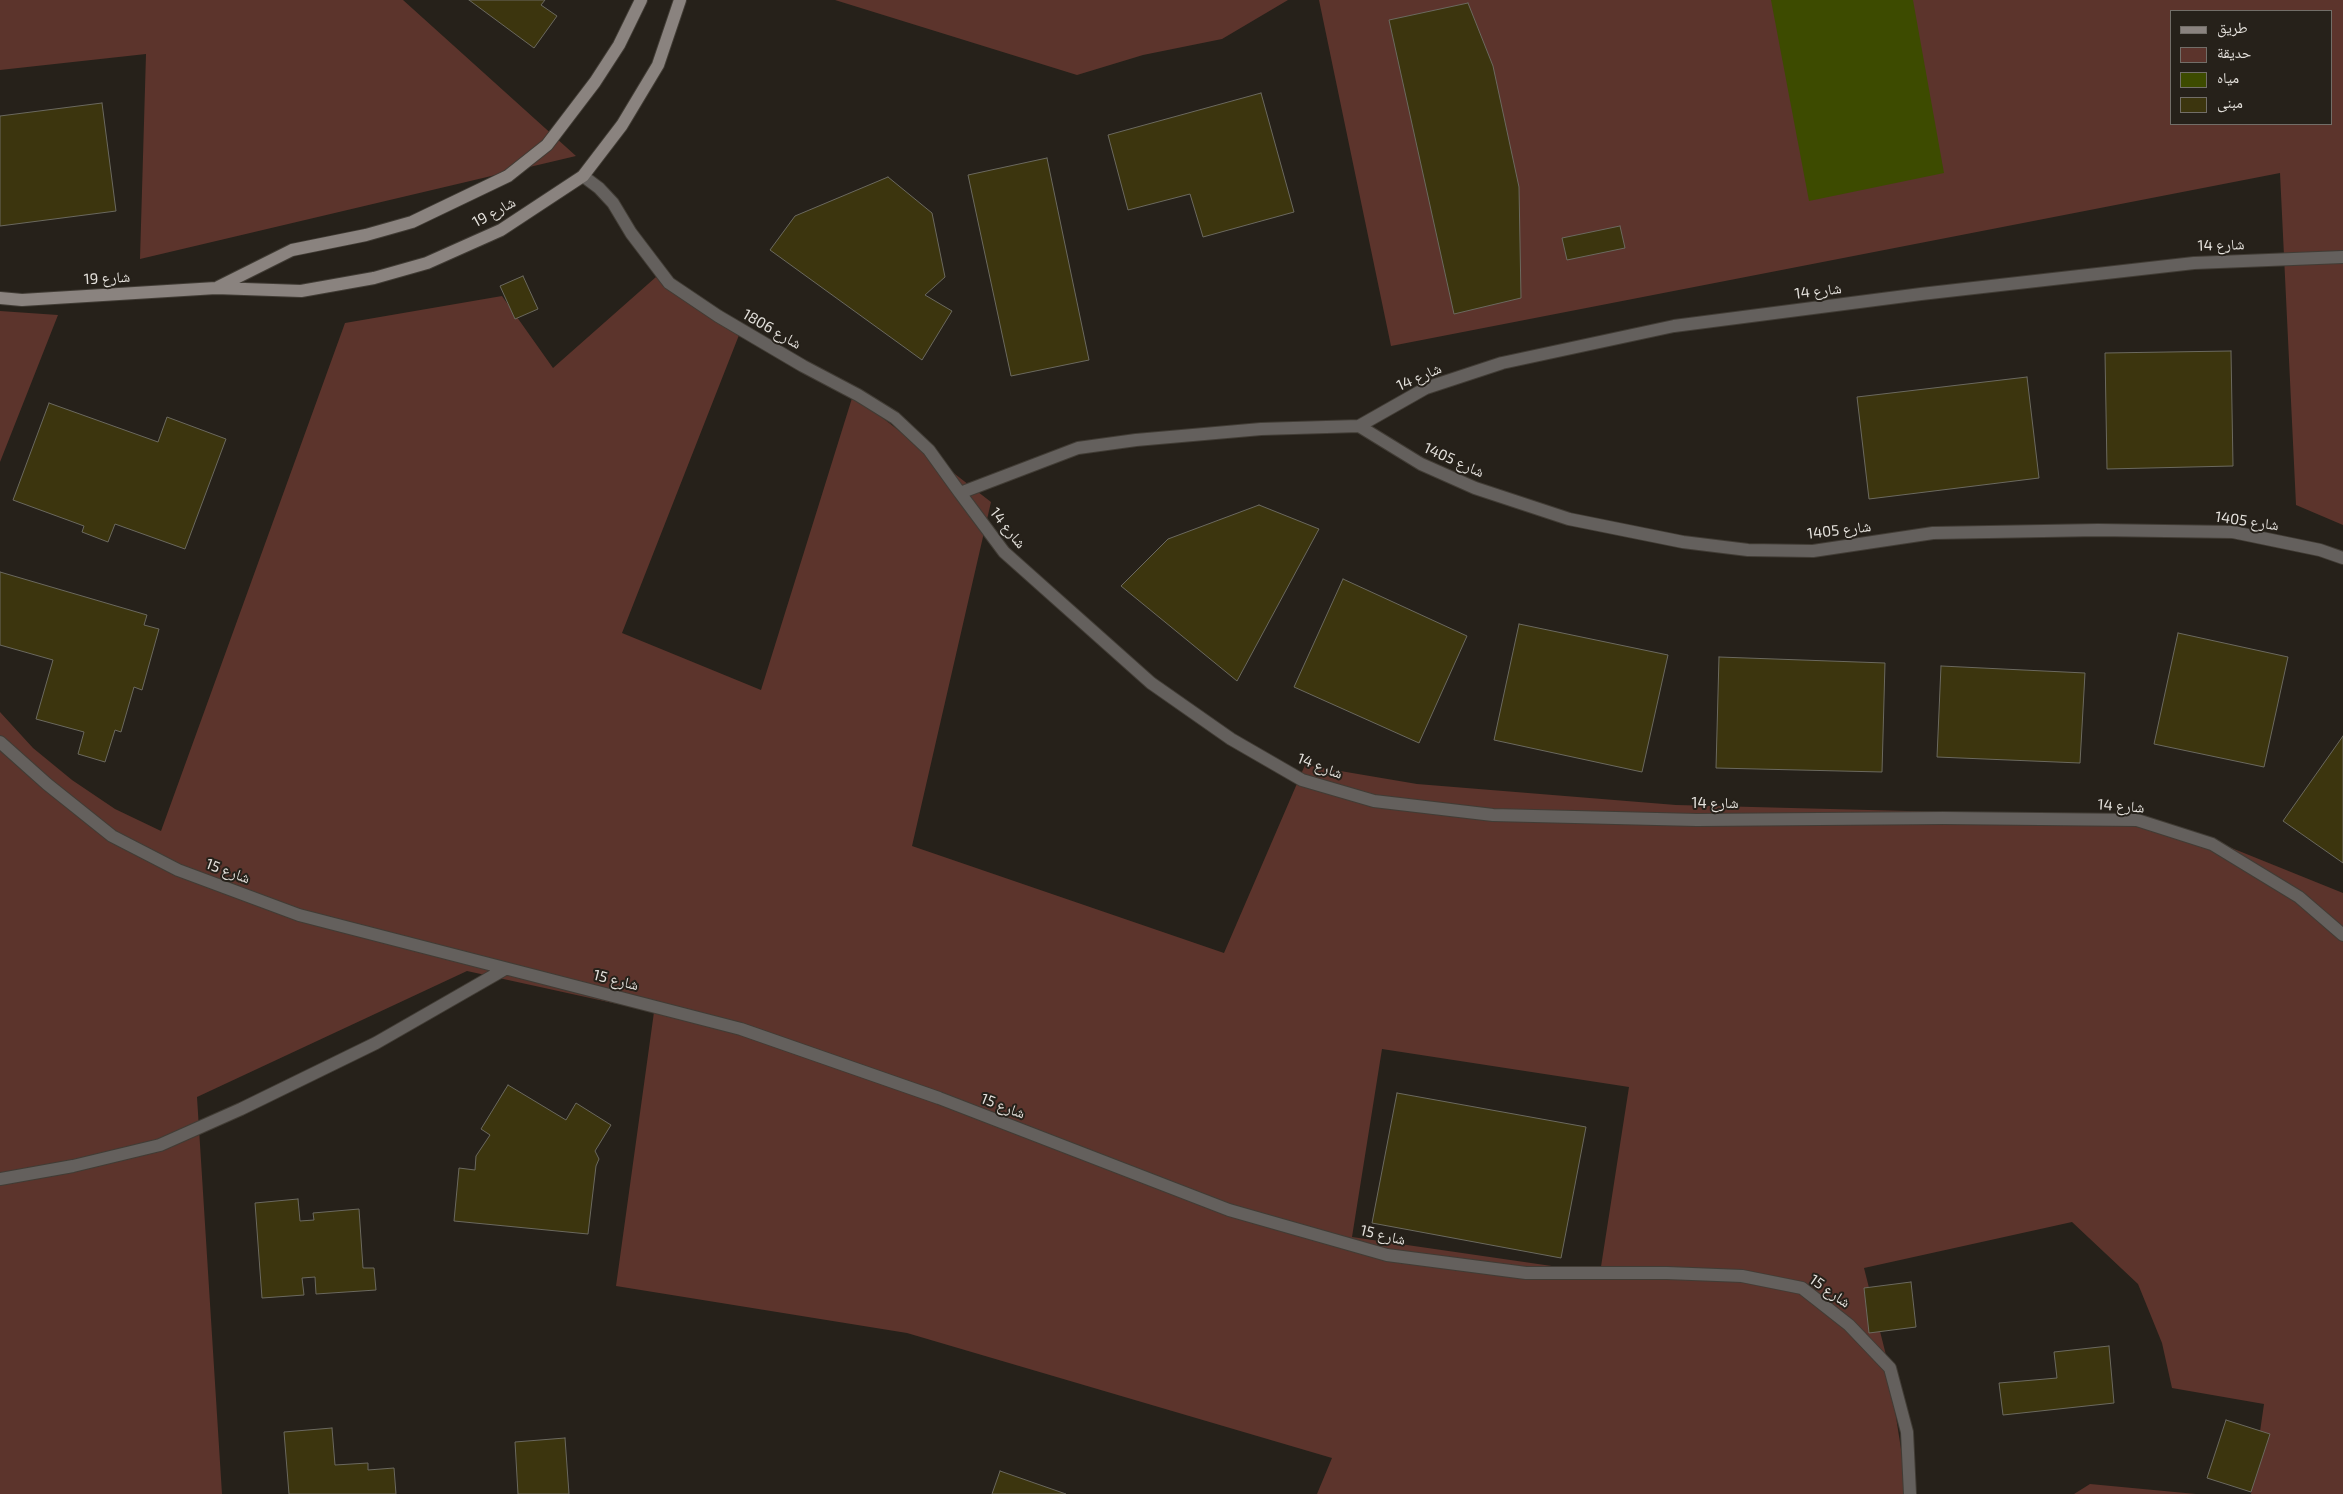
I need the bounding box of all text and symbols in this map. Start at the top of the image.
legend [2170,10,2333,125]
text: طريق [2217,18,2248,36]
text: حديقة [2217,43,2251,61]
text: مياه [2217,68,2239,86]
text: مبنى [2217,93,2243,111]
street label: شارع 19 [469,193,519,231]
street label: شارع 14 [2197,235,2245,255]
street label: شارع 19 [83,268,131,288]
street label: شارع 14 [1794,279,1842,303]
street label: شارع 1806 [740,305,804,353]
street label: شارع 14 [1394,359,1444,395]
street label: شارع 1405 [1421,439,1487,481]
street label: شارع 14 [986,504,1030,552]
street label: شارع 1405 [2214,508,2280,534]
street label: شارع 1405 [1806,517,1872,543]
street label: شارع 14 [1295,749,1345,783]
street label: شارع 14 [1691,794,1739,812]
street label: شارع 14 [2097,795,2145,817]
street label: شارع 15 [203,855,253,887]
street label: شارع 15 [592,966,640,994]
street label: شارع 15 [978,1089,1028,1123]
street label: شارع 15 [1359,1221,1407,1249]
street label: شارع 15 [1806,1270,1854,1312]

